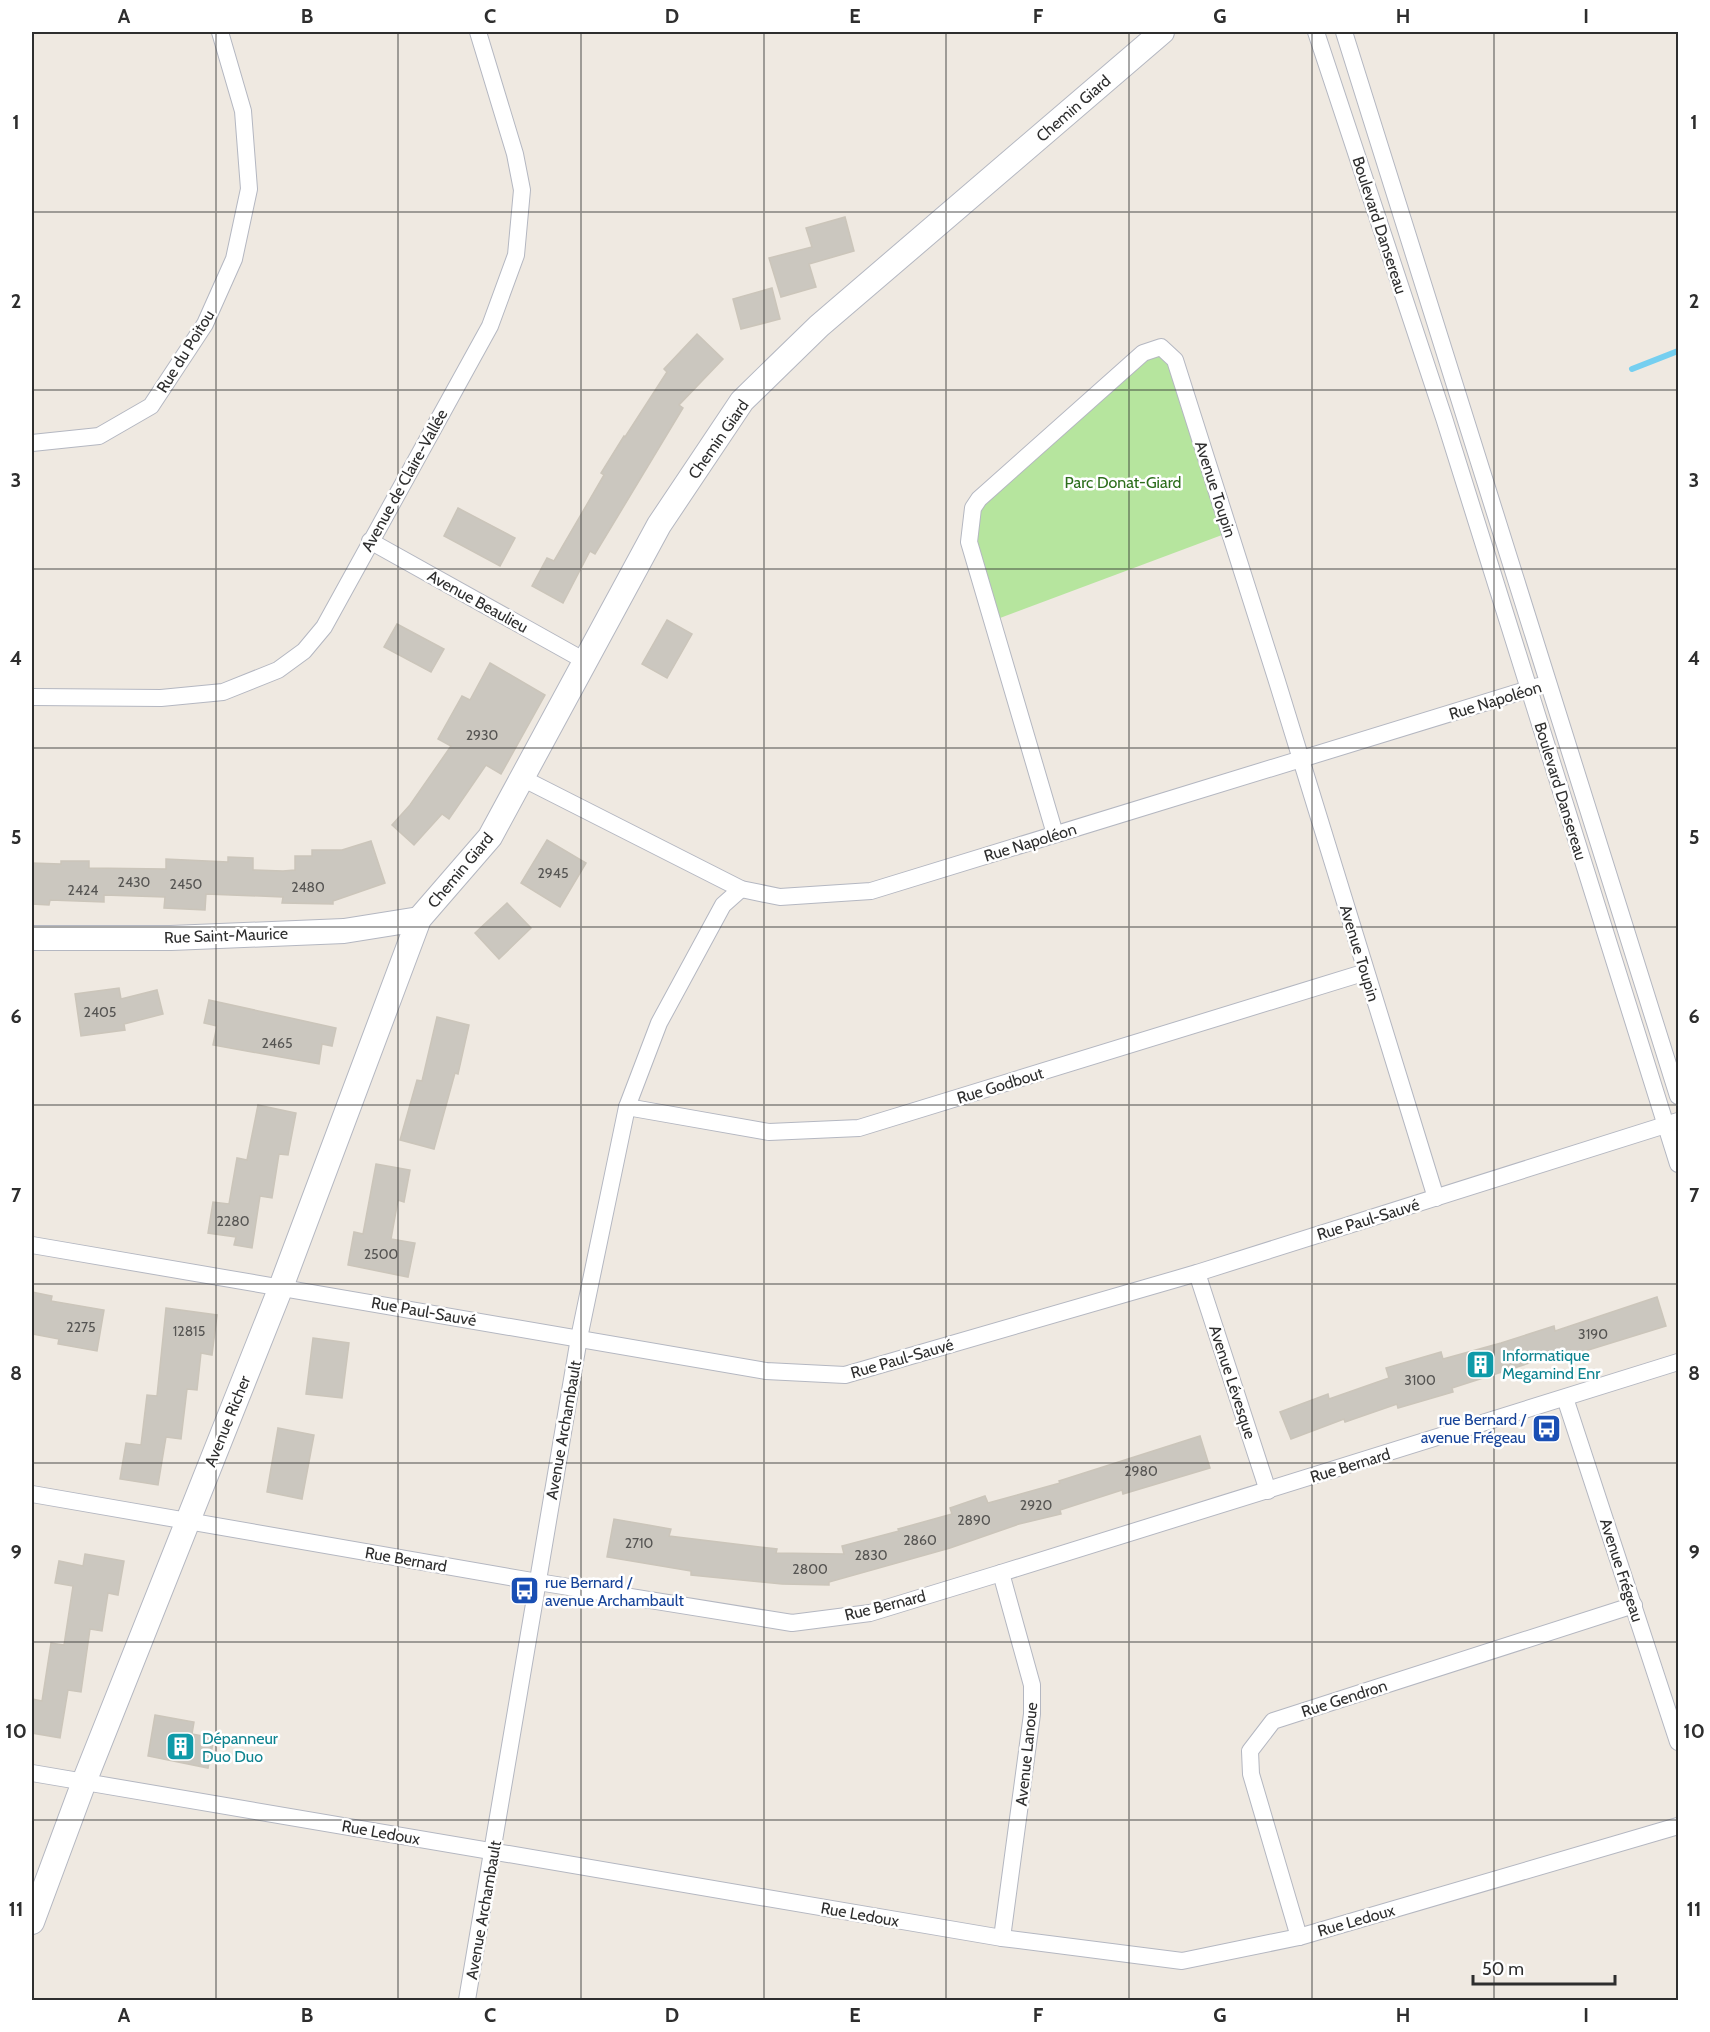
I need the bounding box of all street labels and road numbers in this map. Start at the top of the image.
street label: Chemin Giard [1032,71,1114,146]
street label: Boulevard Dansereau [1348,154,1411,296]
street label: Rue du Poitou [152,306,218,396]
street label: Chemin Giard [684,396,753,482]
street label: Avenue de Claire-Vallée [357,406,452,555]
street label: Avenue Toupin [1191,439,1240,540]
street label: Avenue Beaulieu [424,566,531,637]
street label: Rue Napoléon [1447,677,1544,724]
street label: Boulevard Dansereau [1530,720,1591,862]
street label: Rue Napoléon [982,819,1079,866]
street label: Chemin Giard [423,829,497,912]
street label: Avenue Toupin [1336,903,1383,1004]
street label: Rue Saint-Maurice [164,924,288,947]
street label: Rue Godbout [955,1063,1046,1108]
street label: Rue Paul-Sauvé [1315,1195,1422,1244]
street label: Rue Paul-Sauvé [370,1293,478,1330]
street label: Avenue Lévesque [1205,1323,1260,1441]
street label: Rue Paul-Sauvé [848,1335,956,1382]
street label: Avenue Archambault [542,1359,585,1501]
street label: Avenue Richer [201,1372,255,1469]
street label: Rue Bernard [1308,1444,1393,1487]
street label: Avenue Frégeau [1596,1516,1647,1624]
street label: Rue Bernard [363,1543,448,1576]
street label: Rue Bernard [843,1586,928,1625]
street label: Rue Gendron [1299,1676,1389,1721]
street label: Avenue Lanoue [1012,1701,1041,1807]
street label: Rue Ledoux [340,1816,422,1849]
street label: Avenue Archambault [462,1839,505,1981]
street label: Rue Ledoux [819,1898,901,1931]
street label: Rue Ledoux [1315,1900,1397,1941]

